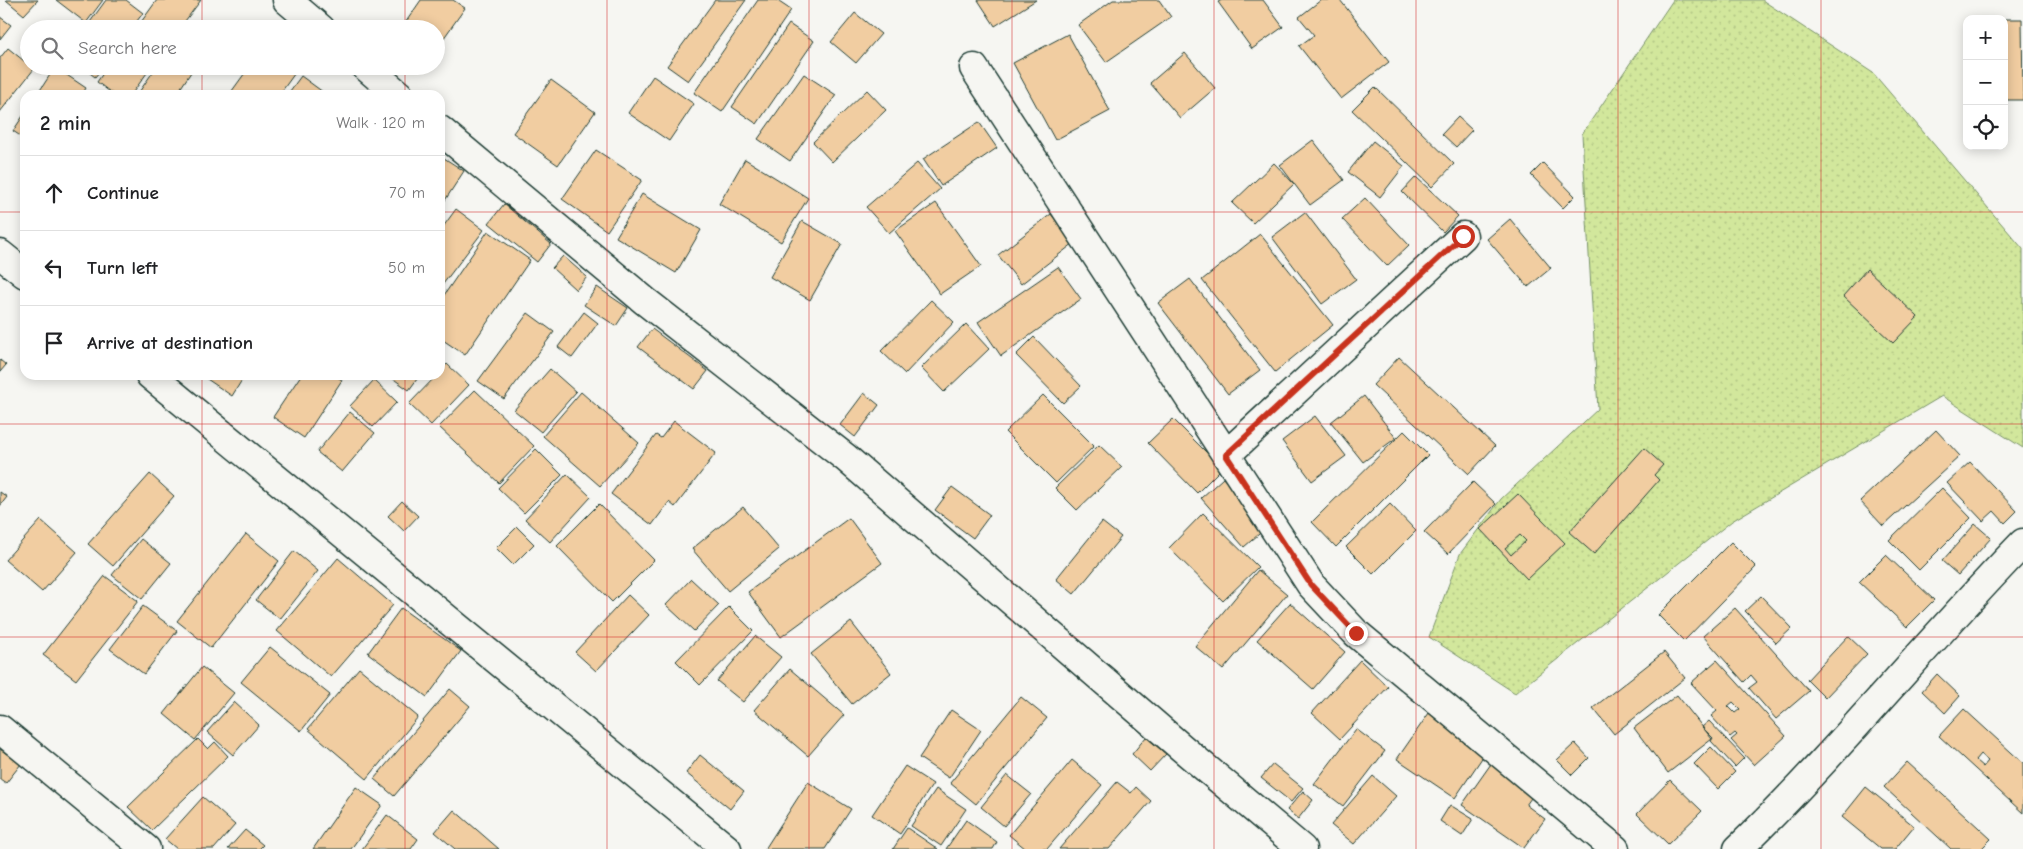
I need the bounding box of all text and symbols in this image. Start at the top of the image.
map controls [1963,15,2008,150]
button: + [1963,15,2008,60]
search box [20,20,445,75]
icon: search [38,34,66,62]
text: Search here [78,37,177,59]
button: − [1963,60,2008,105]
button: locate [1963,105,2008,150]
text: 2 min [40,111,91,135]
text: Walk · 120 m [336,114,425,132]
icon: ahead [40,179,68,207]
text: Continue [87,182,159,204]
text: 70 m [389,184,425,202]
route start [1452,225,1475,248]
icon: left [40,254,68,282]
text: Turn left [87,257,158,279]
text: 50 m [388,259,425,277]
icon: arrive [40,329,68,357]
text: Arrive at destination [87,332,253,354]
route end [1345,622,1368,645]

